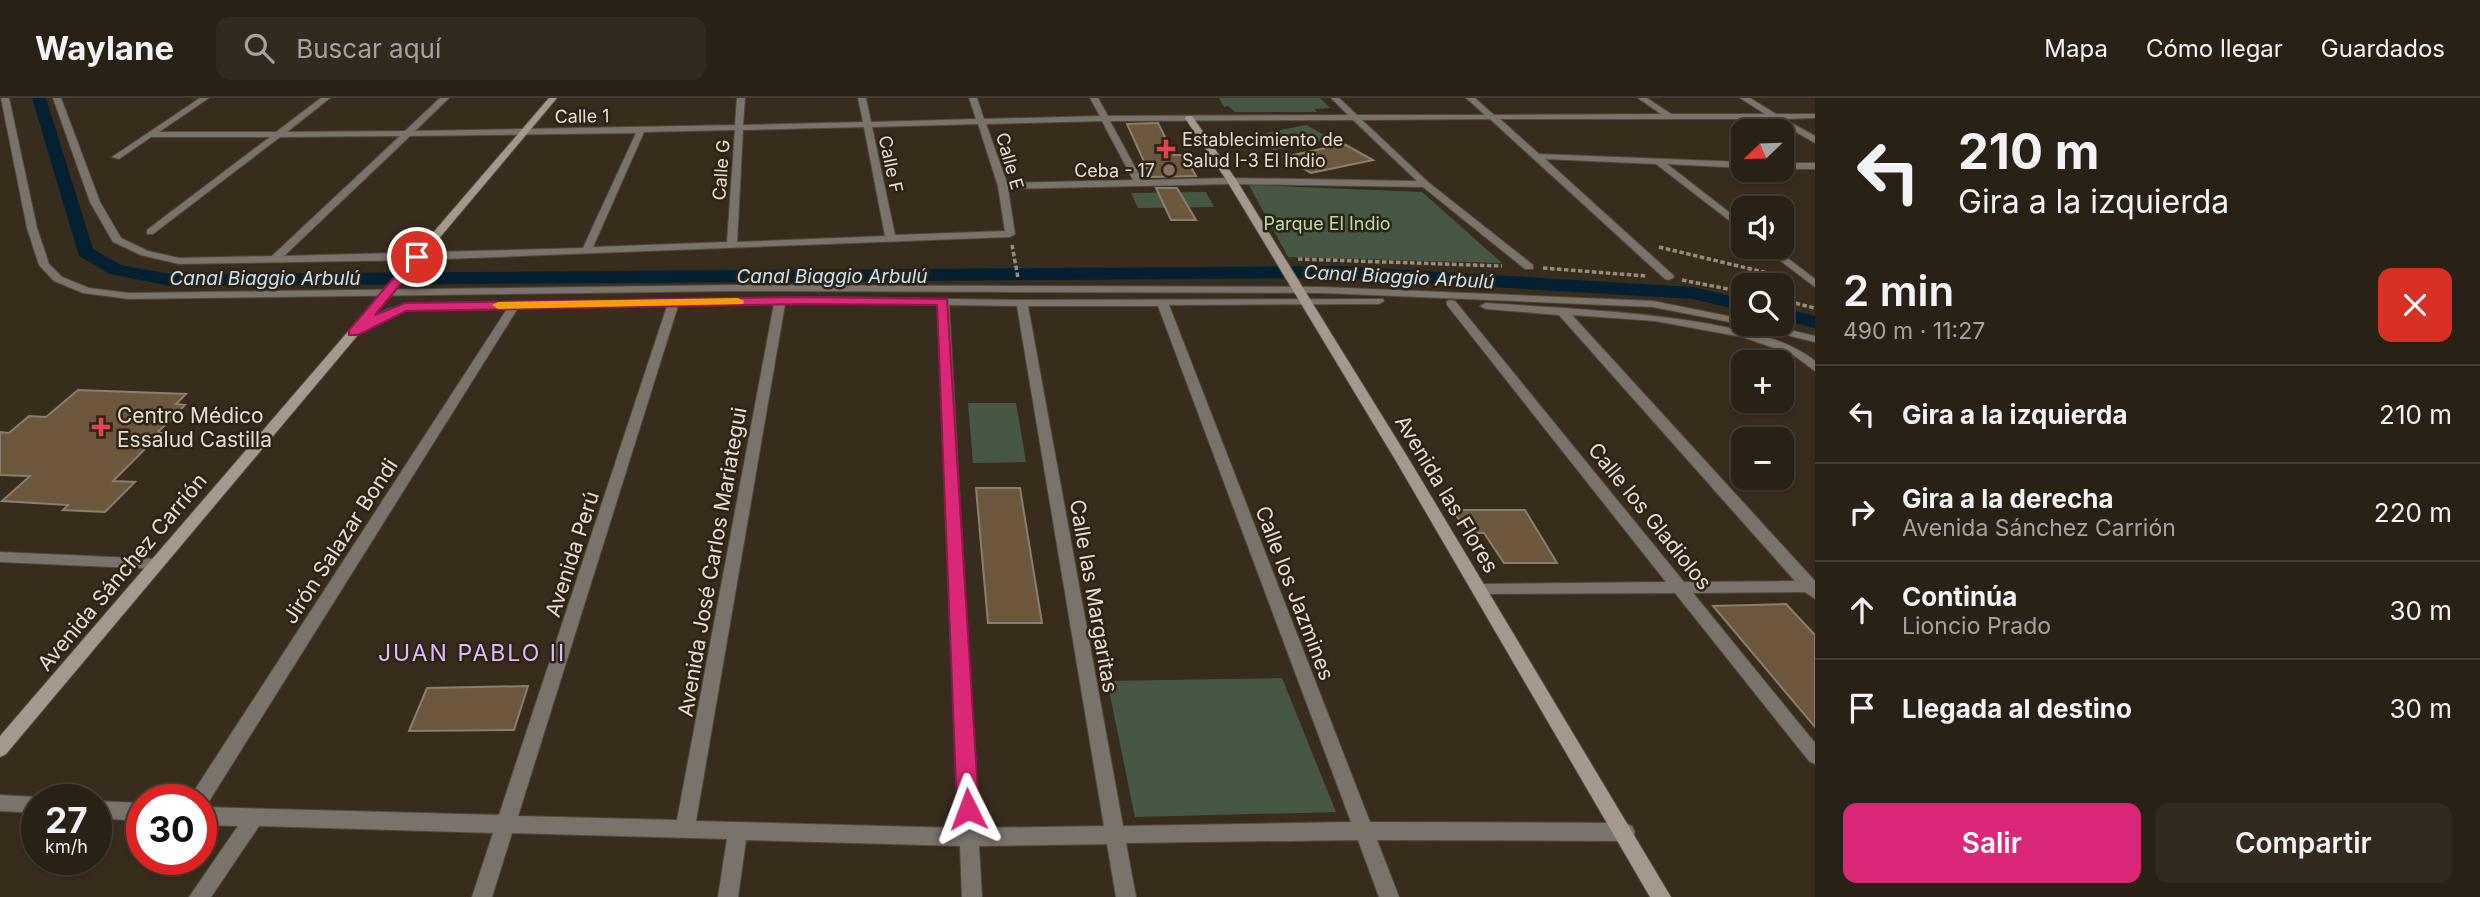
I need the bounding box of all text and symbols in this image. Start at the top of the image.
search box [216,17,706,80]
text: Waylane [35,28,174,68]
icon: search [240,29,278,67]
text: Buscar aquí [296,33,441,64]
text: Mapa [2044,34,2108,63]
text: Cómo llegar [2146,34,2283,63]
text: Guardados [2321,34,2445,63]
street label: Calle 1 [554,105,610,127]
north arrow [1731,119,1794,182]
map controls [1731,119,1794,490]
text: 210 m [1958,122,2099,181]
icon: left [1843,126,1934,217]
place label: Establecimiento de Salud I-3 El Indio [1182,129,1343,171]
street label: Calle E [992,130,1028,192]
street label: Calle F [875,133,907,195]
street label: Calle G [708,139,734,201]
marker: Establecimiento de Salud I-3 El Indio [1156,139,1176,159]
place label: Ceba - 17 [1074,160,1155,181]
marker: Ceba - 17 [1161,162,1177,178]
text: Gira a la izquierda [1958,182,2229,221]
button: sound [1731,196,1794,259]
park label: Parque El Indio [1263,213,1391,234]
pin [387,227,447,287]
icon: arrive [398,238,436,276]
water label: Canal Biaggio Arbulú [1303,261,1495,293]
water label: Canal Biaggio Arbulú [736,265,928,288]
text: 2 min [1843,265,1954,316]
water label: Canal Biaggio Arbulú [169,267,361,290]
button: close [2378,268,2452,342]
button: search [1731,273,1794,336]
text: 490 m · 11:27 [1843,317,1985,345]
button: + [1731,350,1794,413]
icon: left [1843,395,1881,433]
text: Gira a la izquierda [1902,399,2128,430]
text: 210 m [2379,399,2452,430]
place label: Centro Médico Essalud Castilla [117,403,272,452]
street label: Avenida José Carlos Mariategui [672,405,752,719]
street label: Avenida las Flores [1390,411,1504,577]
marker: Centro Médico Essalud Castilla [91,417,111,437]
button: − [1731,427,1794,490]
street label: Calle los Gladiolos [1583,437,1717,595]
street label: Jirón Salazar Bondi [277,454,403,628]
street label: Avenida Sánchez Carrión [32,468,212,676]
text: Gira a la derecha [1902,483,2114,514]
street label: Avenida Perú [540,488,604,620]
icon: right [1843,493,1881,531]
text: 220 m [2374,497,2452,528]
street label: Calle las Margaritas [1065,498,1123,694]
street label: Calle los Jazmines [1250,502,1340,684]
text: Avenida Sánchez Carrión [1902,514,2176,542]
text: Continúa [1902,581,2017,612]
icon: ahead [1843,591,1881,629]
text: 30 m [2389,595,2452,626]
text: Lioncio Prado [1902,612,2051,640]
district label: JUAN PABLO II [378,639,566,667]
icon: arrive [1843,689,1881,727]
text: Llegada al destino [1902,693,2132,724]
text: 30 m [2389,693,2452,724]
position arrow [931,772,1005,846]
speed limit sign: 30 [126,784,217,875]
text: 27 [45,799,88,841]
button: Salir [1843,803,2141,883]
button: Compartir [2155,803,2452,883]
text: km/h [45,836,88,857]

